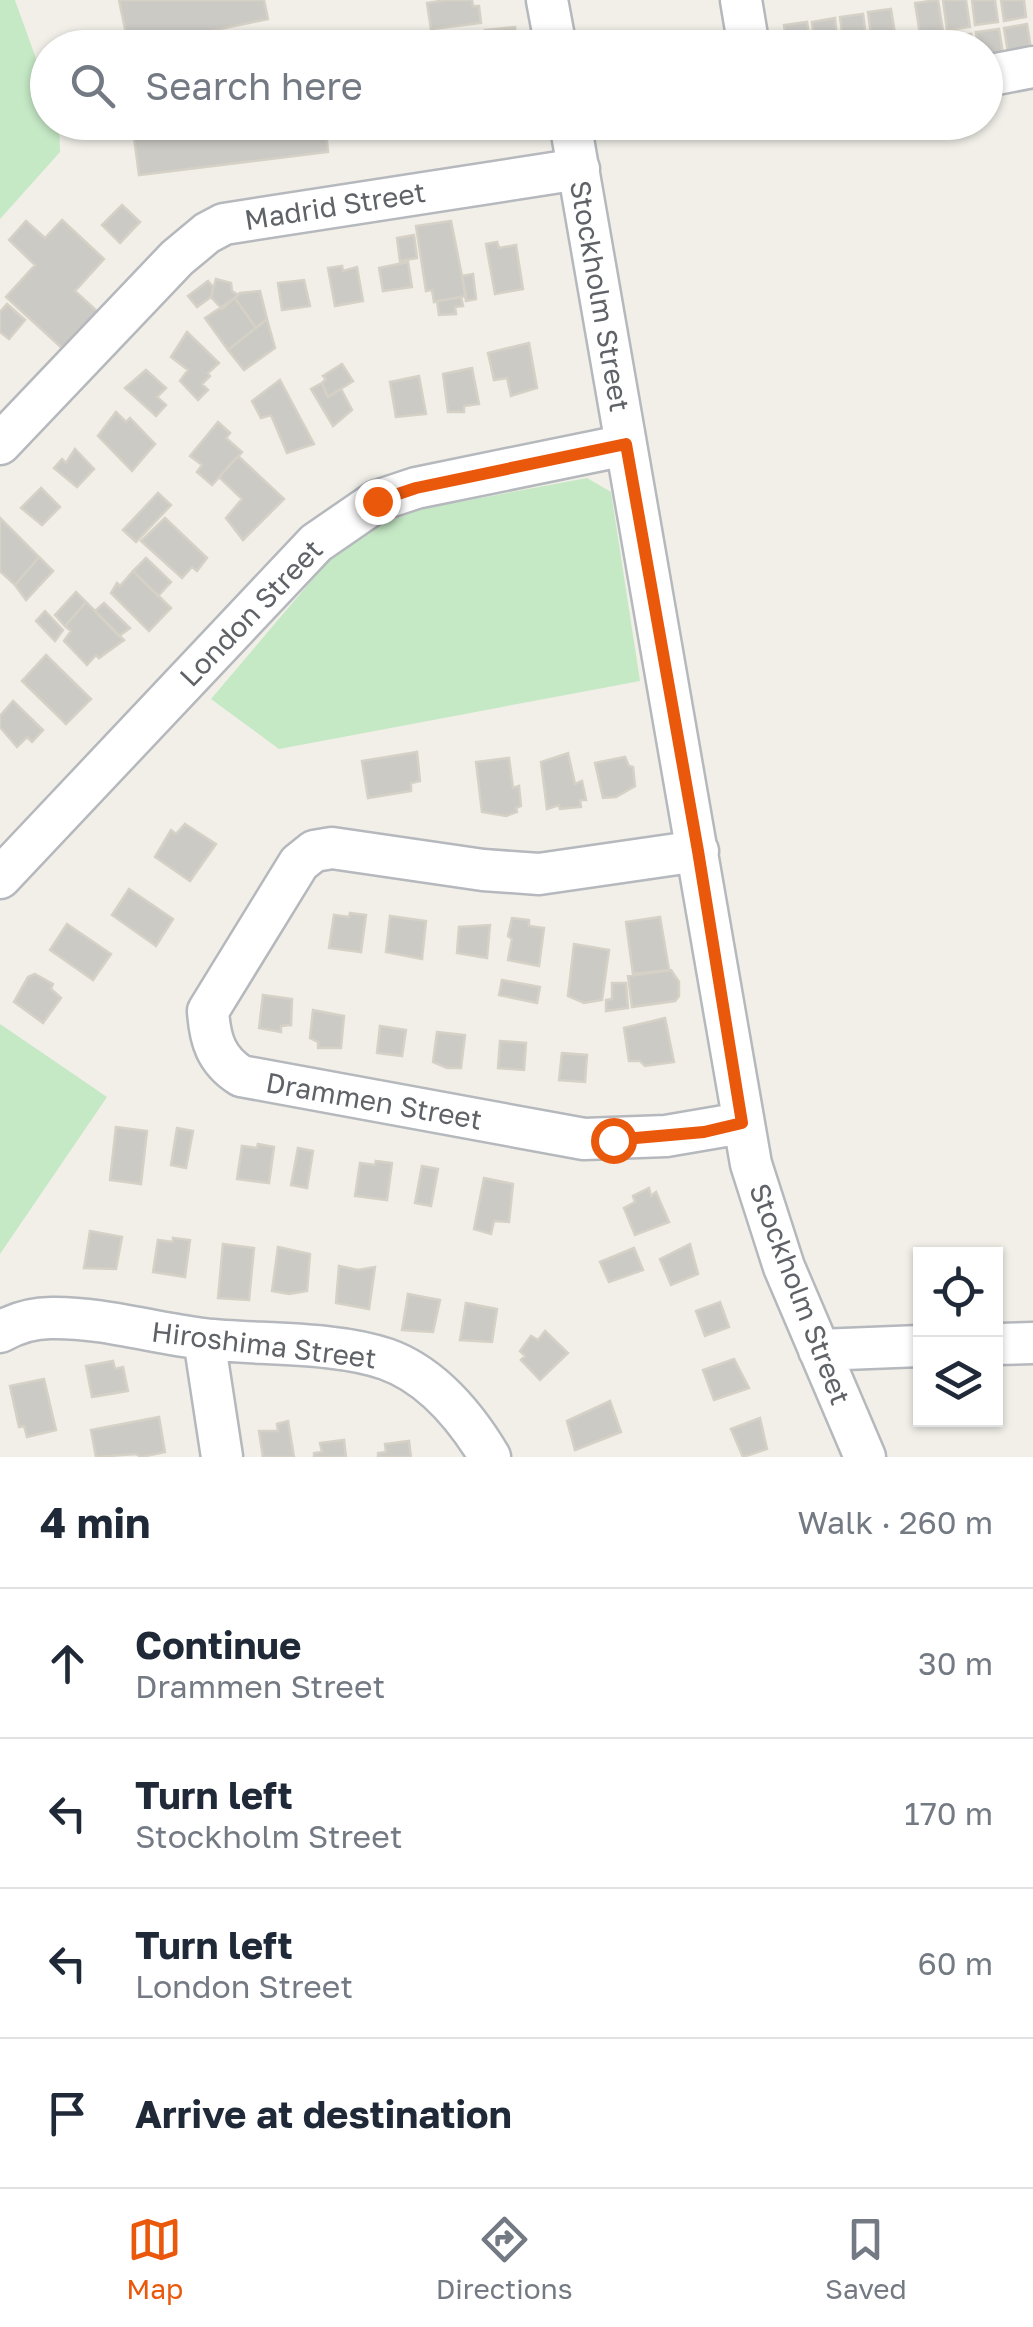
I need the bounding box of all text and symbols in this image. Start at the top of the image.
search box [30,30,1003,140]
icon: search [65,58,120,113]
text: Search here [145,63,363,108]
street label: Madrid Street [242,175,428,236]
street label: Stockholm Street [564,178,637,414]
route end [355,479,401,525]
street label: London Street [172,533,329,693]
street label: Drammen Street [263,1065,485,1136]
route start [591,1118,637,1164]
street label: Stockholm Street [743,1179,858,1409]
map controls [913,1247,1003,1427]
button: locate [913,1247,1003,1337]
street label: Hiroshima Street [150,1314,378,1375]
button: layers [913,1337,1003,1427]
text: 4 min [40,1497,150,1547]
text: Walk · 260 m [797,1503,993,1541]
text: Continue [135,1622,301,1667]
icon: ahead [40,1636,95,1691]
text: 30 m [918,1644,993,1682]
text: Drammen Street [135,1667,385,1705]
text: Turn left [135,1772,293,1817]
icon: left [40,1786,95,1841]
text: 170 m [904,1794,993,1832]
text: Stockholm Street [135,1817,403,1855]
text: Turn left [135,1922,293,1967]
icon: left [40,1936,95,1991]
text: 60 m [917,1944,993,1982]
text: London Street [135,1967,353,2005]
icon: arrive [40,2086,95,2141]
text: Arrive at destination [135,2091,512,2136]
tab: Map [126,2212,183,2305]
tab: Directions [436,2212,573,2305]
tab: Saved [825,2212,907,2305]

